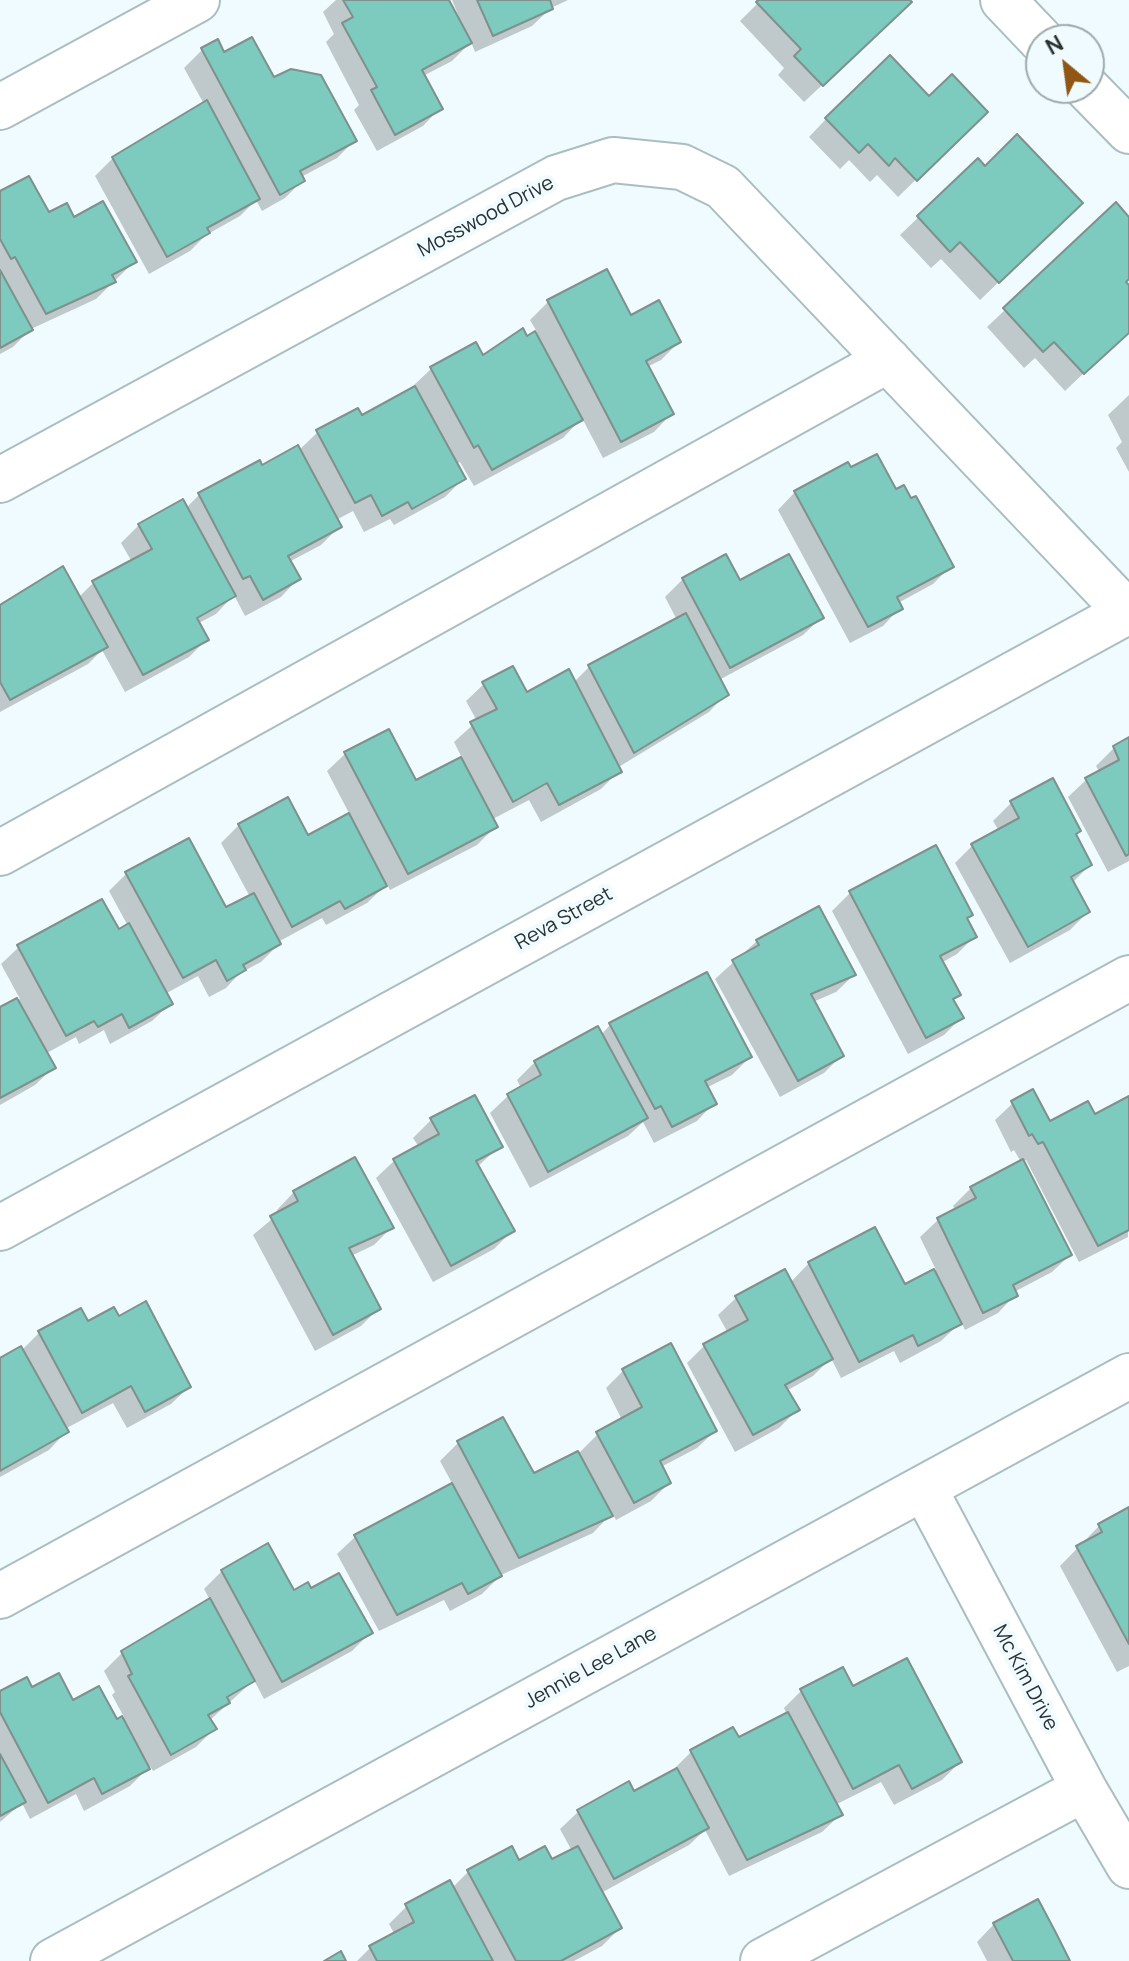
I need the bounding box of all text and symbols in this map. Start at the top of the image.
north arrow [1025,24,1105,104]
text: N [1040,28,1069,62]
street label: Mosswood Drive [414,171,558,263]
street label: Reva Street [511,882,617,956]
street label: Mc Kim Drive [987,1621,1063,1735]
street label: Jennie Lee Lane [521,1622,661,1714]

